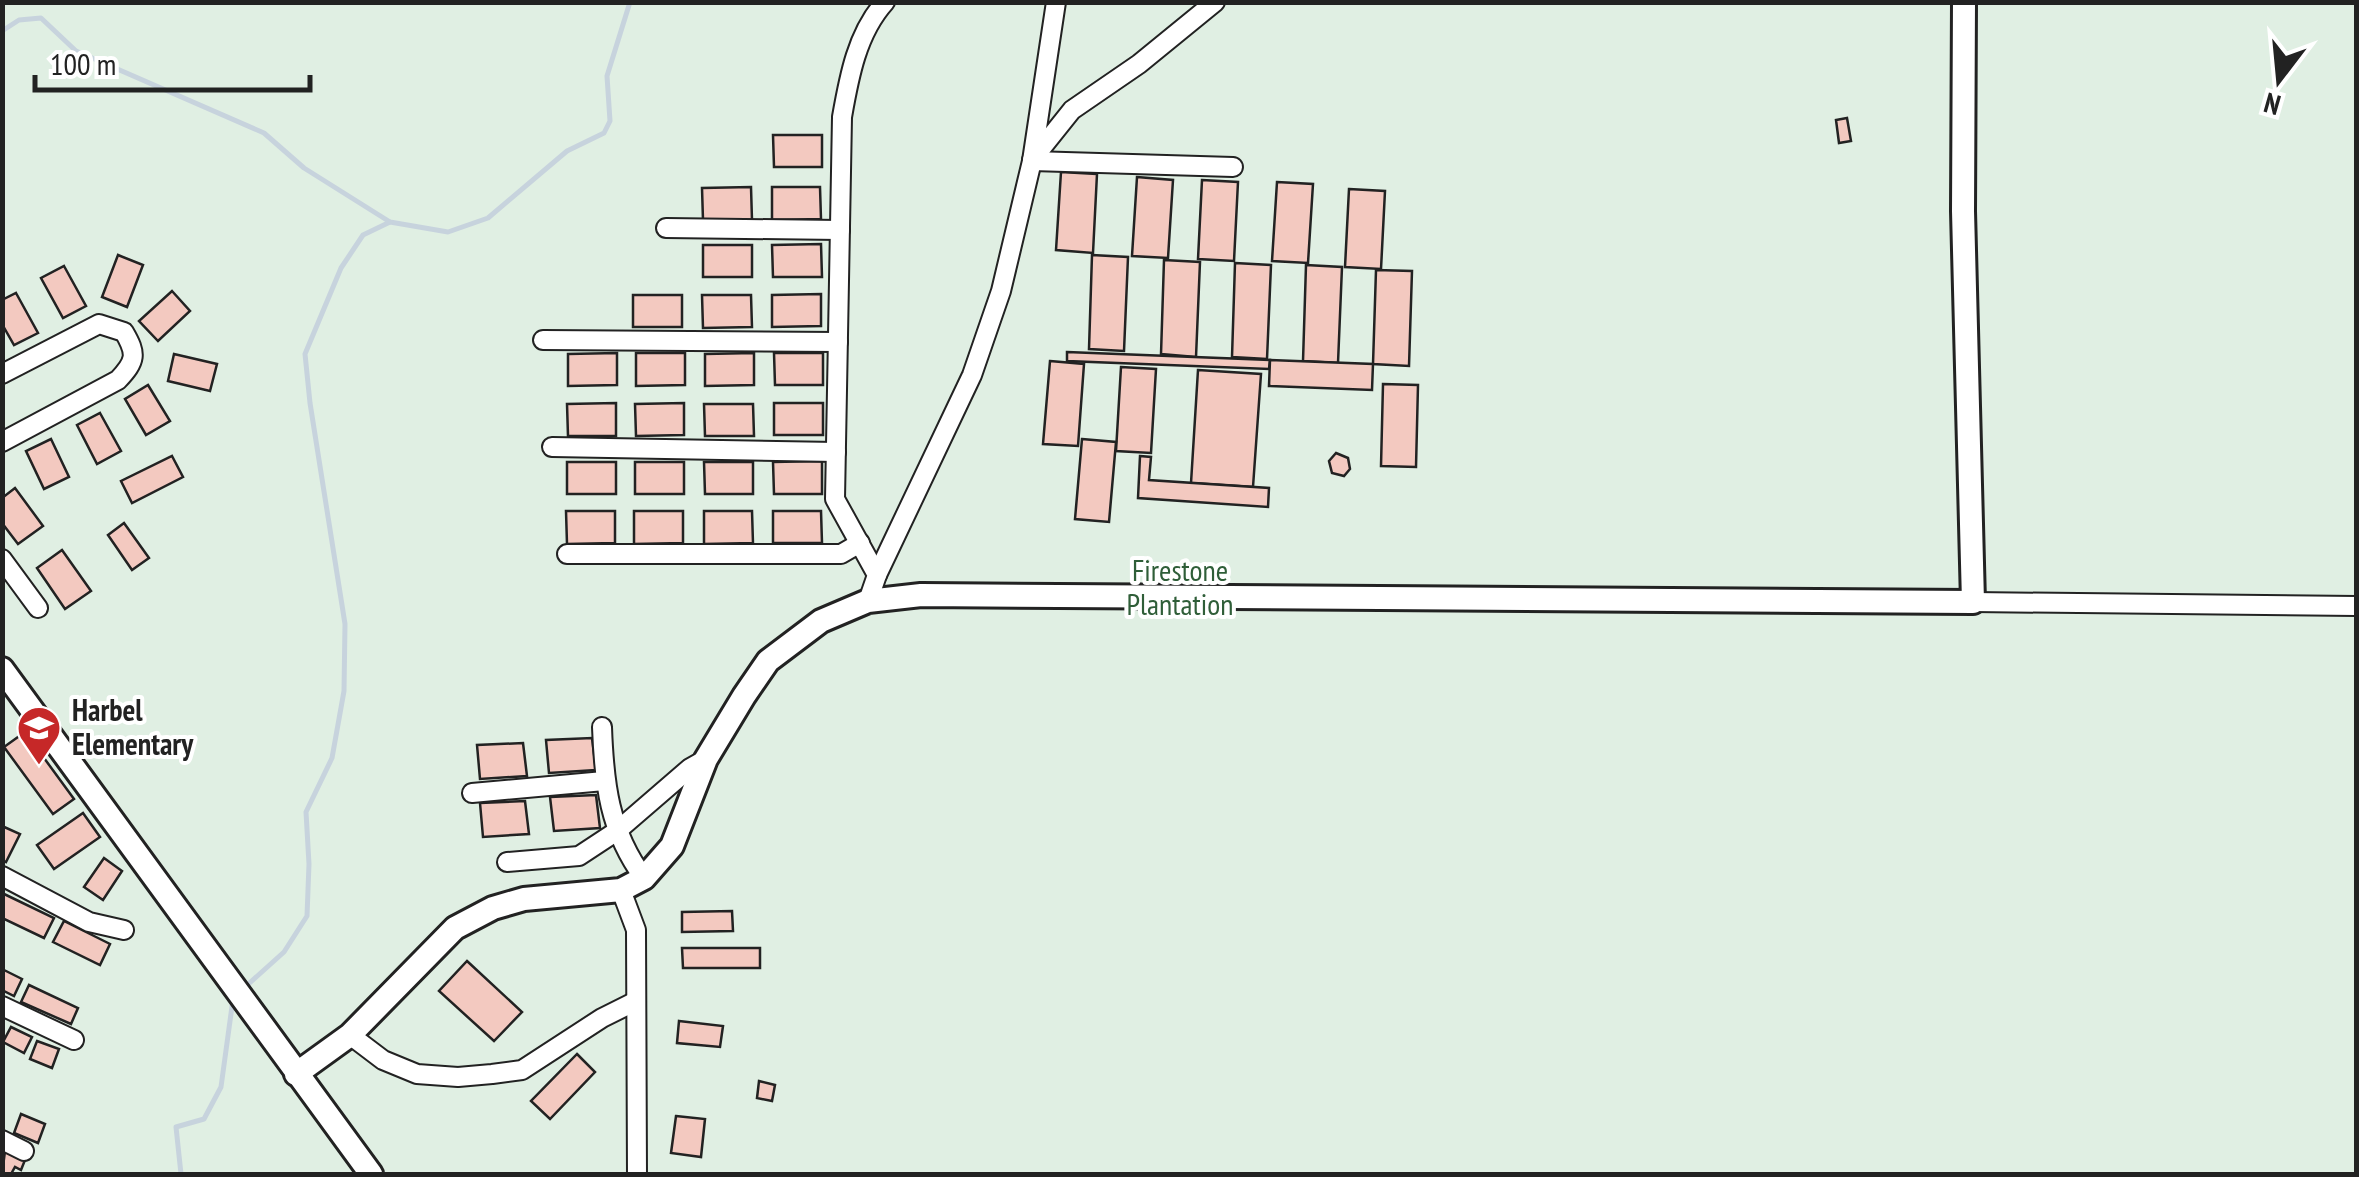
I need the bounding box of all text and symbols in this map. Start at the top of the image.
scale bar [35,30,310,92]
north arrow [2229,30,2329,130]
text: 100 m [50,44,116,83]
text: N [2260,85,2284,124]
park label: Firestone Plantation [1127,550,1233,623]
place label: Harbel Elementary [72,690,194,763]
school or university icon: Harbel Elementary [16,705,62,766]

